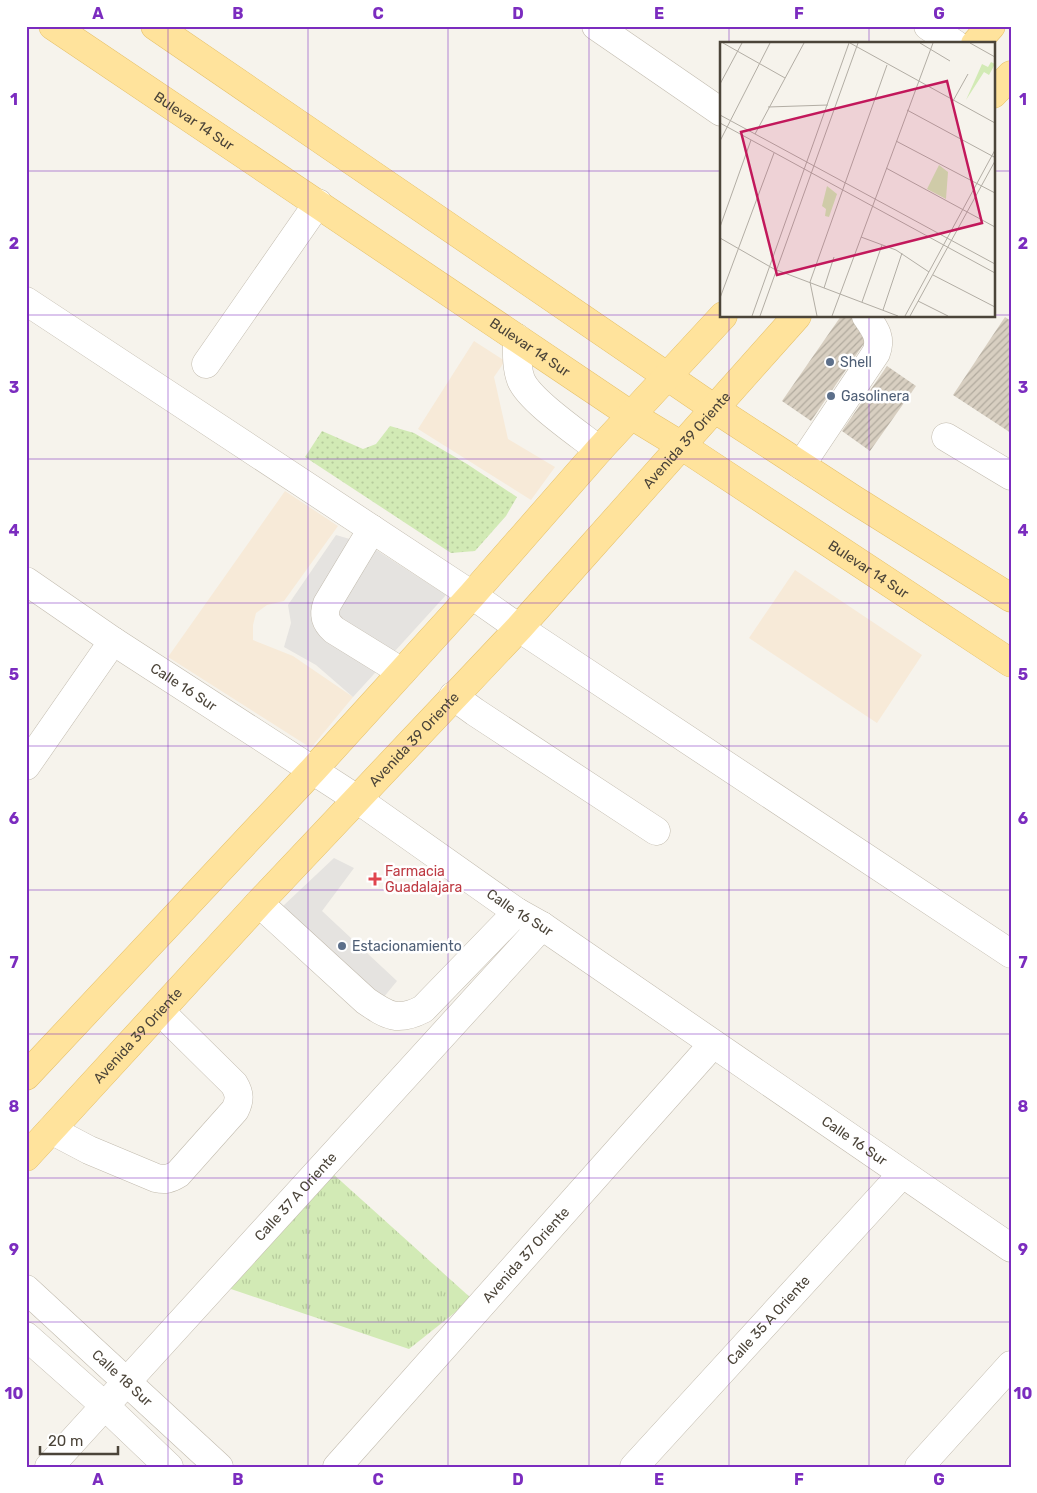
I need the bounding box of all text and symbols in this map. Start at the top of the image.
text: A [92,4,104,23]
text: B [232,4,244,23]
text: C [372,4,384,23]
text: D [512,4,524,23]
text: E [654,4,664,23]
text: F [794,4,804,23]
text: G [933,4,945,23]
inset map [720,42,994,318]
street label: Bulevar 14 Sur [150,88,238,155]
text: 1 [10,90,18,109]
text: 1 [1019,90,1027,109]
text: 2 [9,234,19,253]
text: 2 [1018,234,1028,253]
street label: Bulevar 14 Sur [486,314,574,381]
place label: Shell [840,354,872,371]
marker: Shell [824,356,836,368]
text: 3 [9,378,19,397]
text: 3 [1018,378,1028,397]
street label: Avenida 39 Oriente [639,388,735,492]
place label: Gasolinera [841,388,910,405]
marker: Gasolinera [825,390,837,402]
text: 4 [9,521,20,540]
text: 4 [1018,521,1029,540]
street label: Bulevar 14 Sur [825,537,912,603]
street label: Calle 16 Sur [147,660,220,715]
text: 5 [9,665,19,684]
text: 5 [1018,665,1028,684]
street label: Avenida 39 Oriente [366,689,463,790]
text: 6 [9,809,19,828]
text: 6 [1018,809,1028,828]
place label: Farmacia Guadalajara [385,863,462,896]
marker: Farmacia Guadalajara [369,873,381,885]
street label: Calle 16 Sur [483,885,557,941]
place label: Estacionamiento [352,938,462,955]
marker: Estacionamiento [336,940,348,952]
text: 7 [9,953,19,972]
text: 7 [1018,953,1028,972]
street label: Avenida 39 Oriente [90,984,186,1087]
text: 8 [9,1097,20,1116]
text: 8 [1018,1097,1029,1116]
street label: Calle 16 Sur [818,1113,891,1170]
street label: Calle 37 A Oriente [251,1149,341,1245]
street label: Avenida 37 Oriente [479,1204,573,1306]
text: 9 [9,1240,19,1259]
text: 9 [1018,1240,1028,1259]
street label: Calle 35 A Oriente [724,1272,814,1369]
street label: Calle 18 Sur [88,1346,156,1411]
text: 10 [5,1384,24,1403]
text: 10 [1014,1384,1033,1403]
scale bar [40,1423,118,1455]
text: 20 m [48,1432,83,1450]
text: A [92,1470,104,1489]
text: B [232,1470,244,1489]
text: C [372,1470,384,1489]
text: D [512,1470,524,1489]
text: E [654,1470,664,1489]
text: F [794,1470,804,1489]
text: G [933,1470,945,1489]

